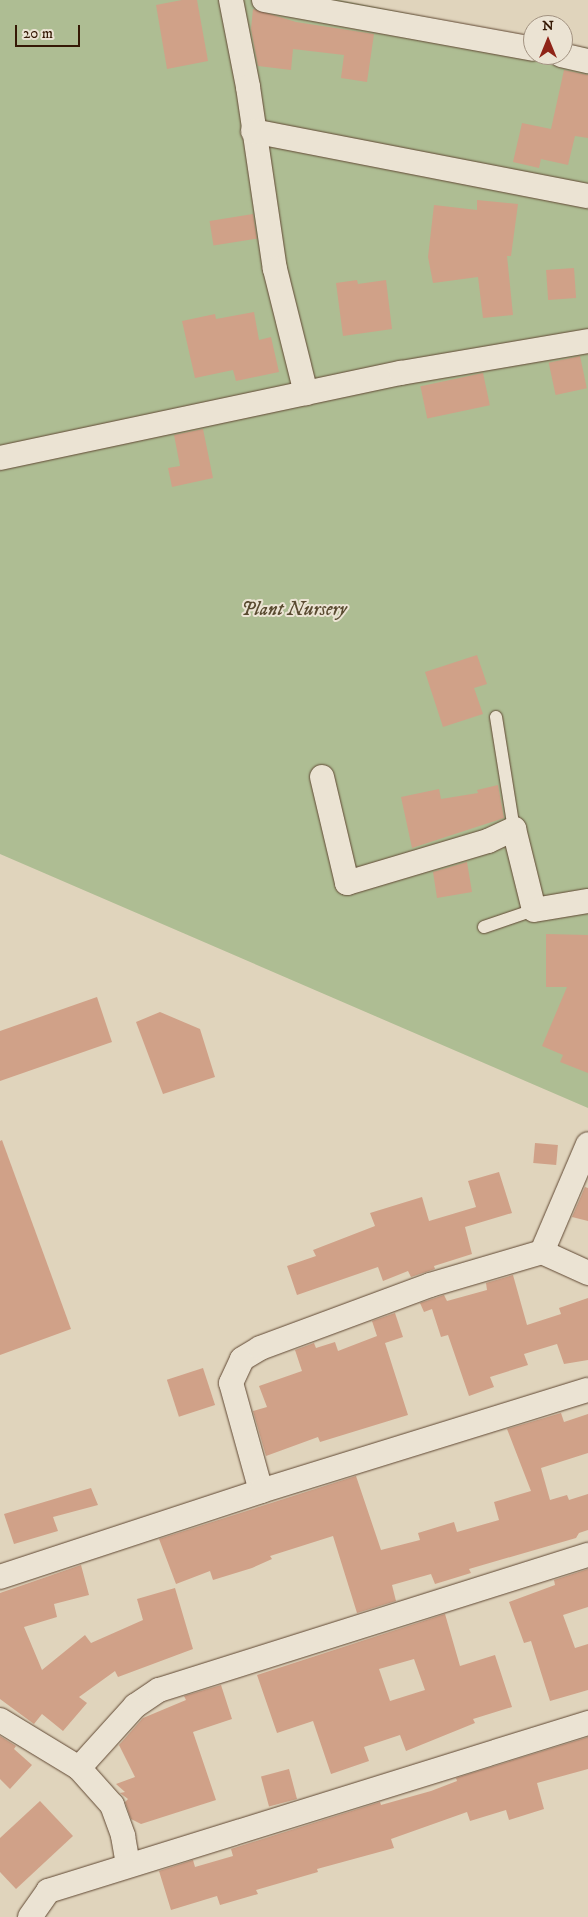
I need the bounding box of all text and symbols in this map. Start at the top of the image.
scale bar [18,15,82,47]
north arrow [523,15,573,65]
text: N [542,17,554,35]
text: 20 m [23,24,53,43]
park label: Plant Nursery [241,599,347,621]

